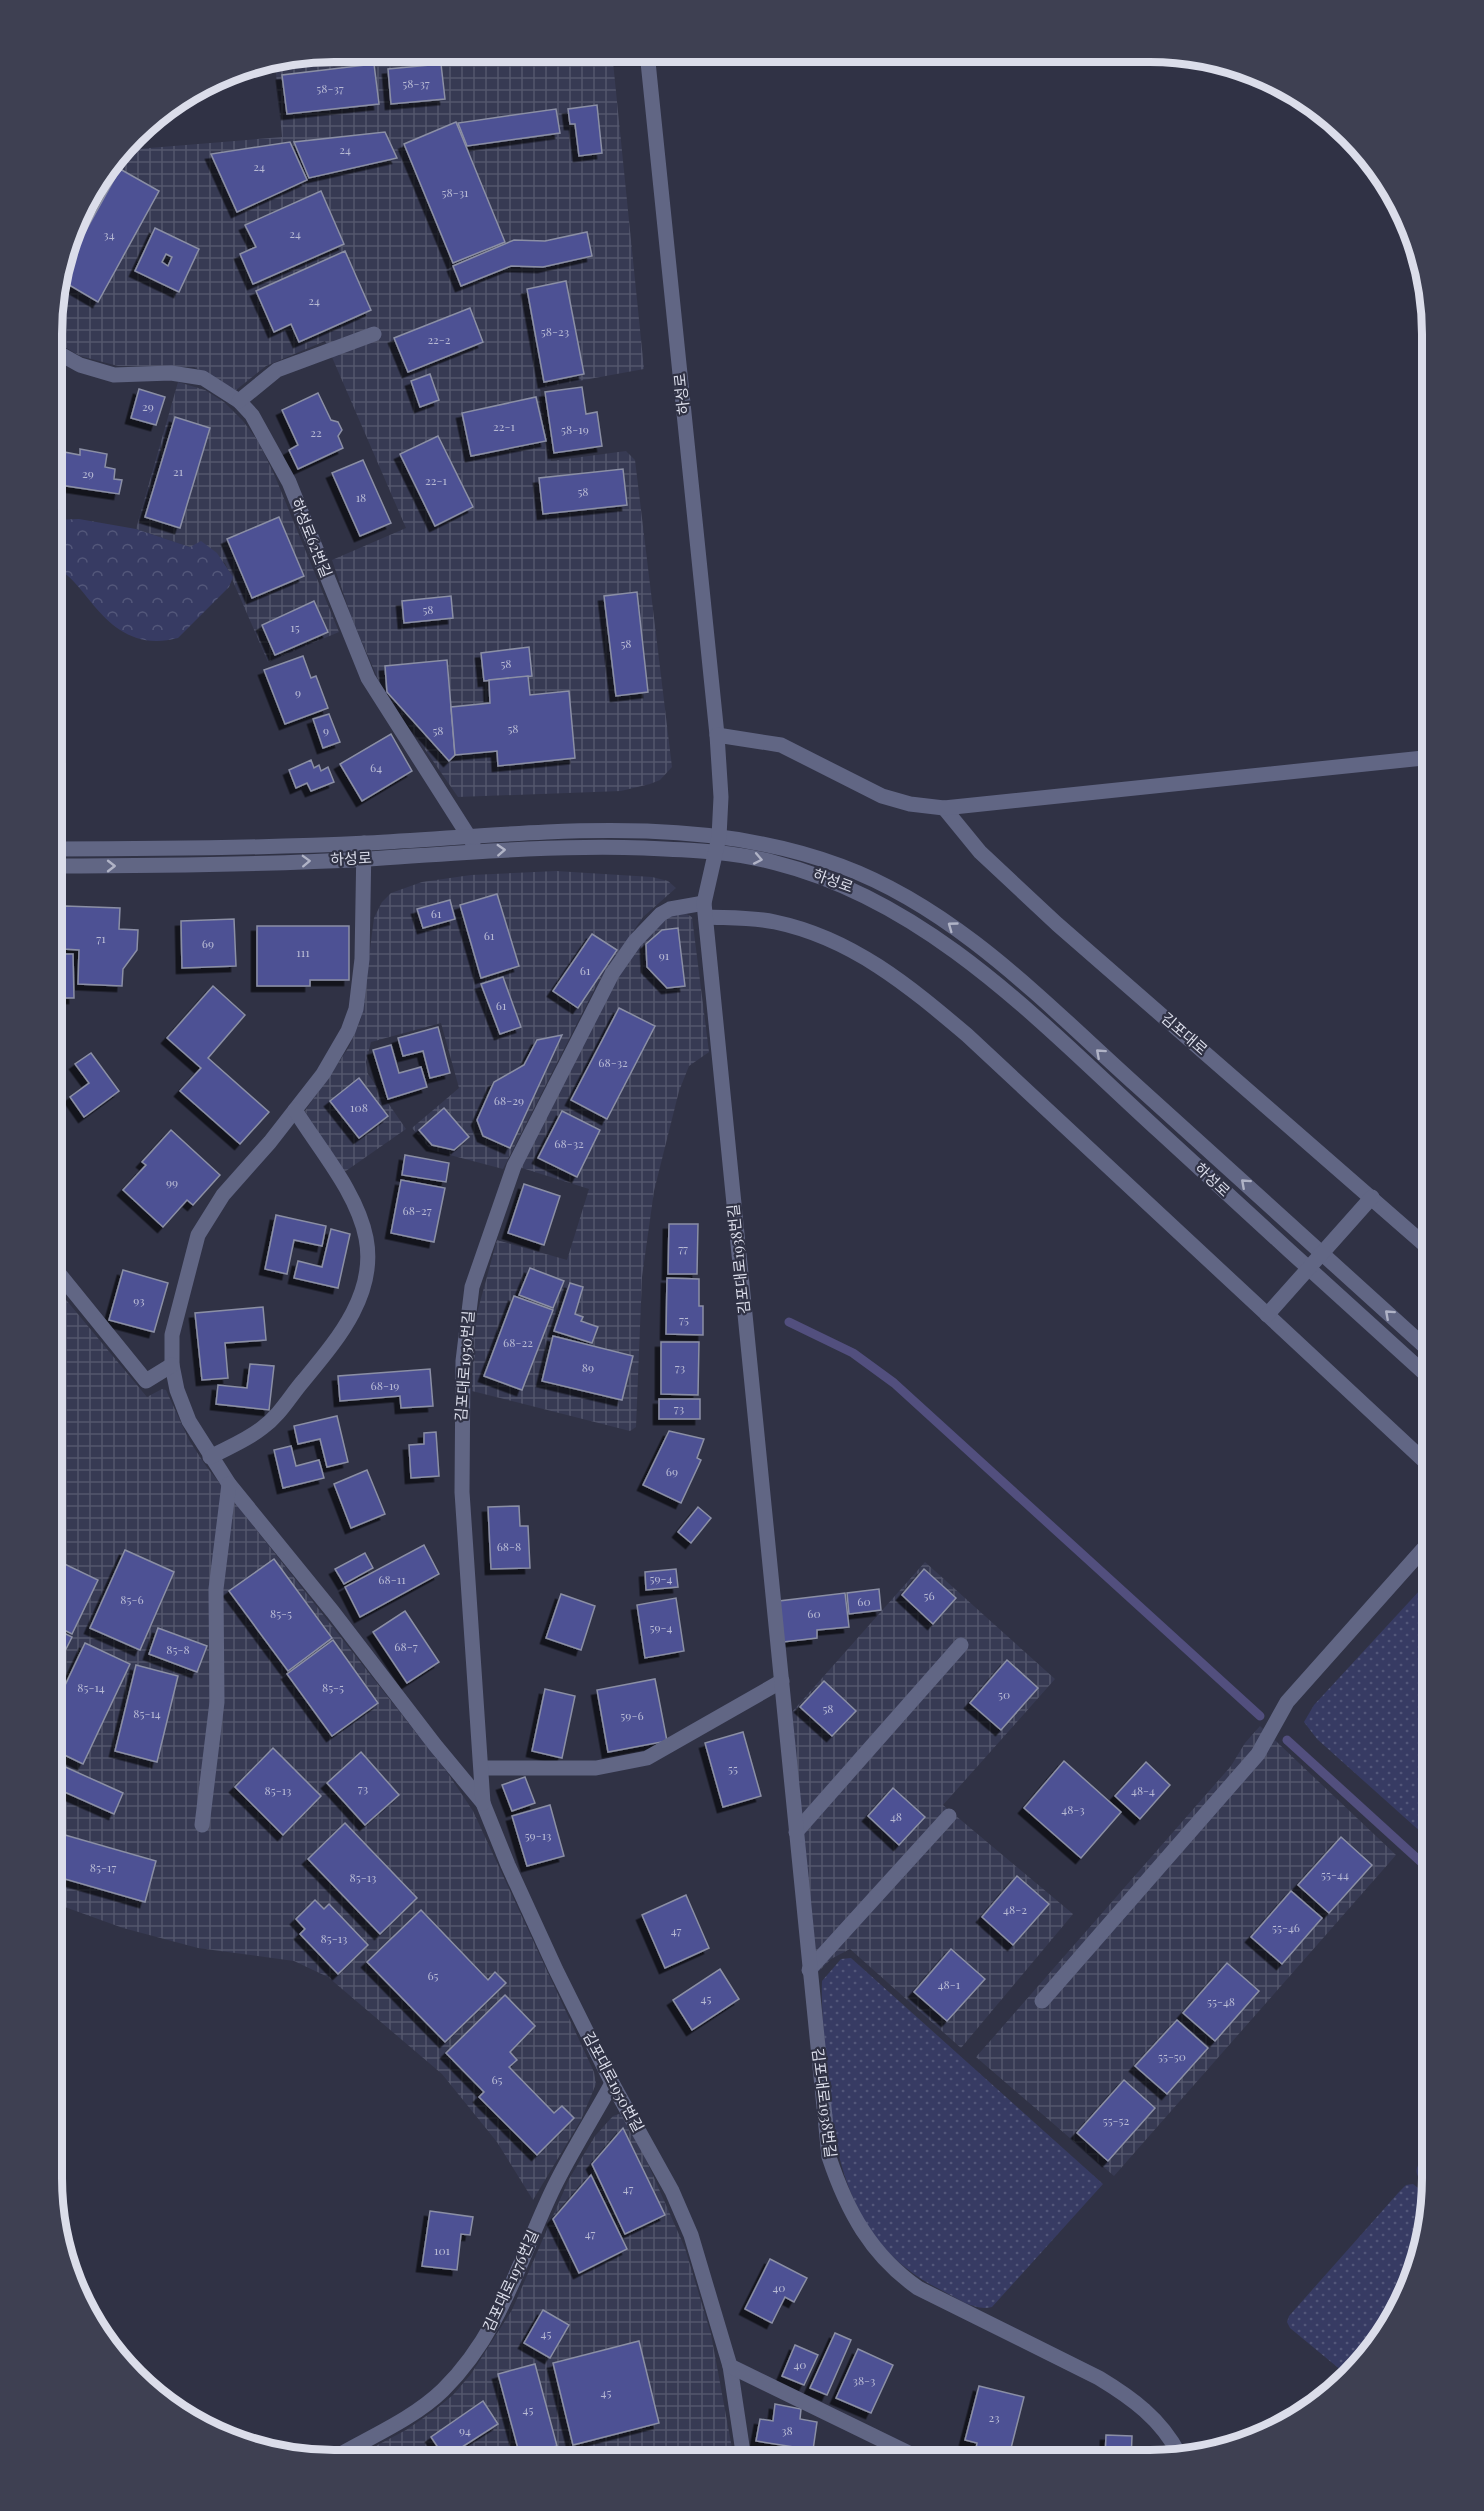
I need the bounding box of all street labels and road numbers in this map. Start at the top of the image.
street label: 하성로 [669,372,693,416]
street label: 하성로62번길 [287,495,337,580]
street label: 하성로 [330,847,372,869]
street label: 하성로 [810,864,856,897]
street label: 김포대로 [1157,1008,1212,1059]
street label: 하성로 [1191,1158,1235,1201]
street label: 김포대로1938번길 [722,1203,754,1315]
street label: 김포대로1950번길 [450,1310,478,1422]
street label: 김포대로1950번길 [579,2028,649,2135]
street label: 김포대로1938번길 [808,2047,842,2159]
street label: 김포대로1976번길 [478,2227,542,2335]

